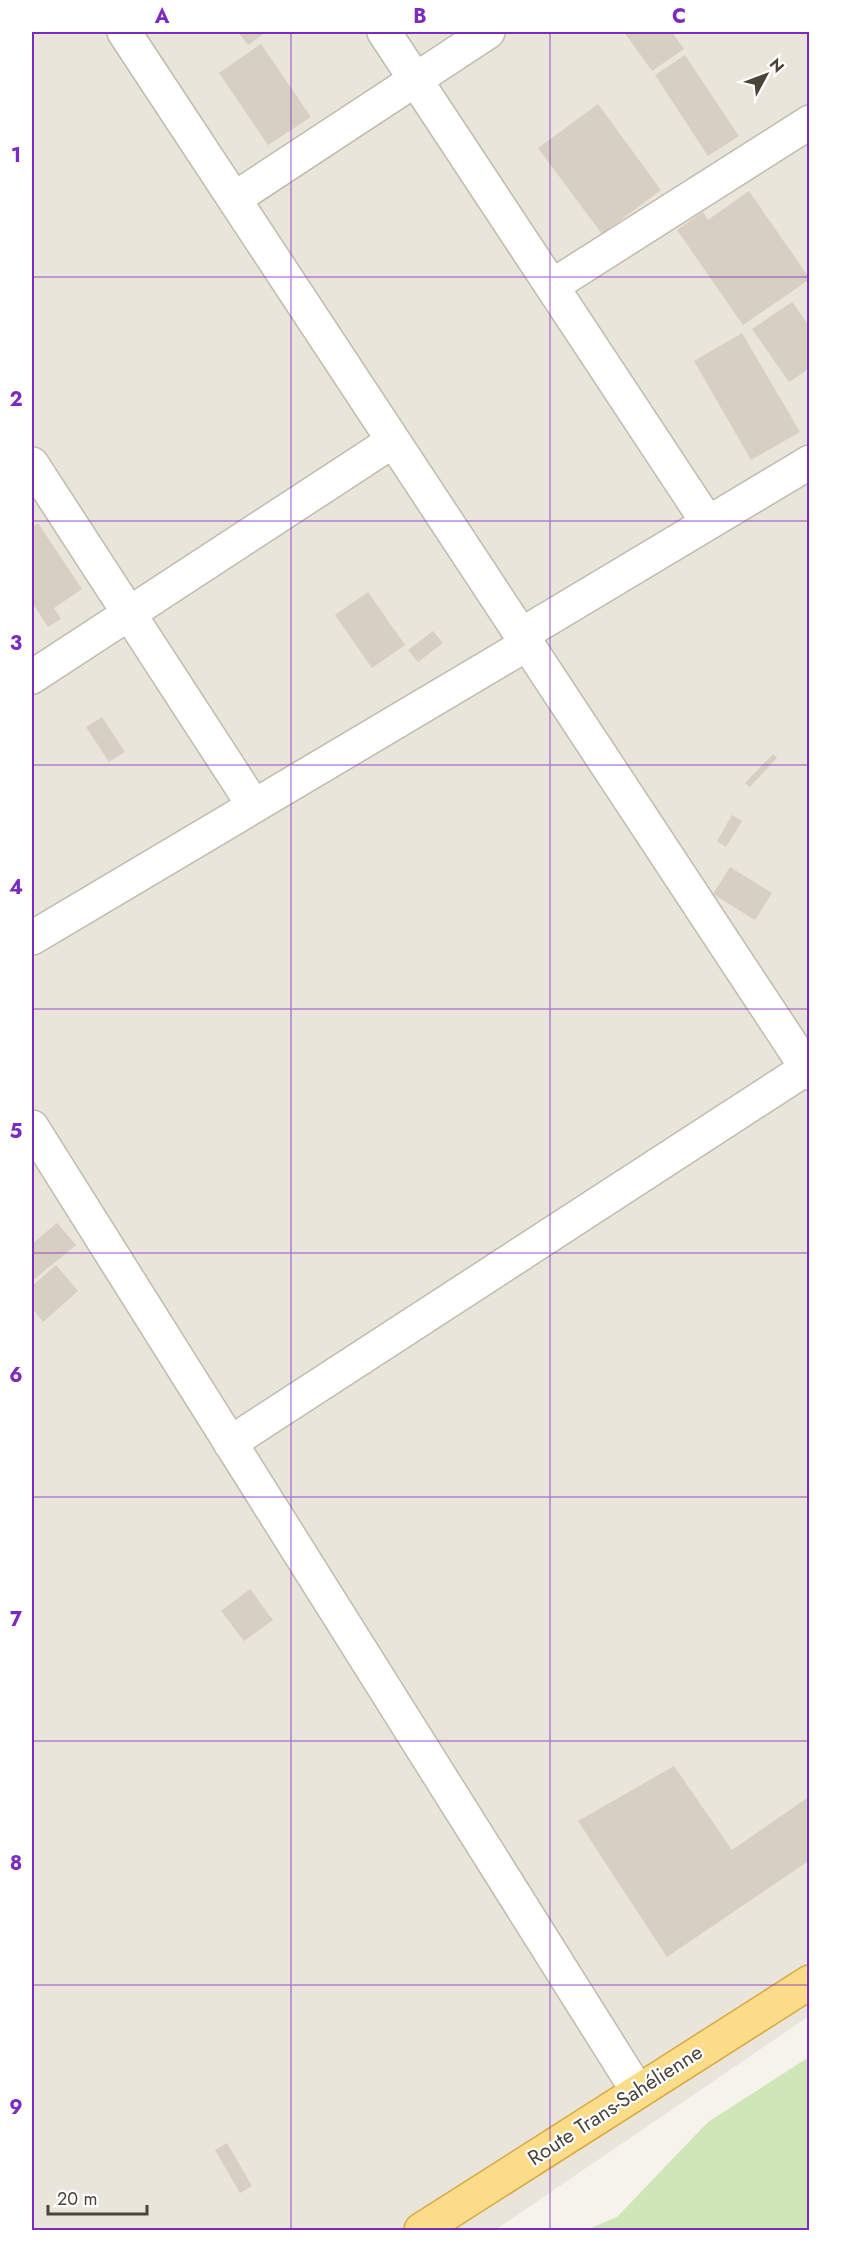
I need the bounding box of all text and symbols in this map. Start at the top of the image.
text: A [154,2,170,31]
text: B [413,2,427,31]
text: C [672,2,686,31]
north arrow [736,45,796,105]
text: N [764,53,790,78]
text: 1 [11,141,21,170]
text: 2 [9,385,23,414]
text: 3 [10,629,22,658]
text: 4 [9,873,23,902]
text: 5 [10,1117,23,1146]
text: 6 [9,1361,23,1390]
text: 7 [10,1605,23,1634]
text: 8 [10,1849,22,1878]
street label: Route Trans-Sahélienne [522,2037,708,2173]
text: 9 [9,2093,23,2122]
scale bar [48,2178,147,2216]
text: 20 m [57,2186,97,2212]

